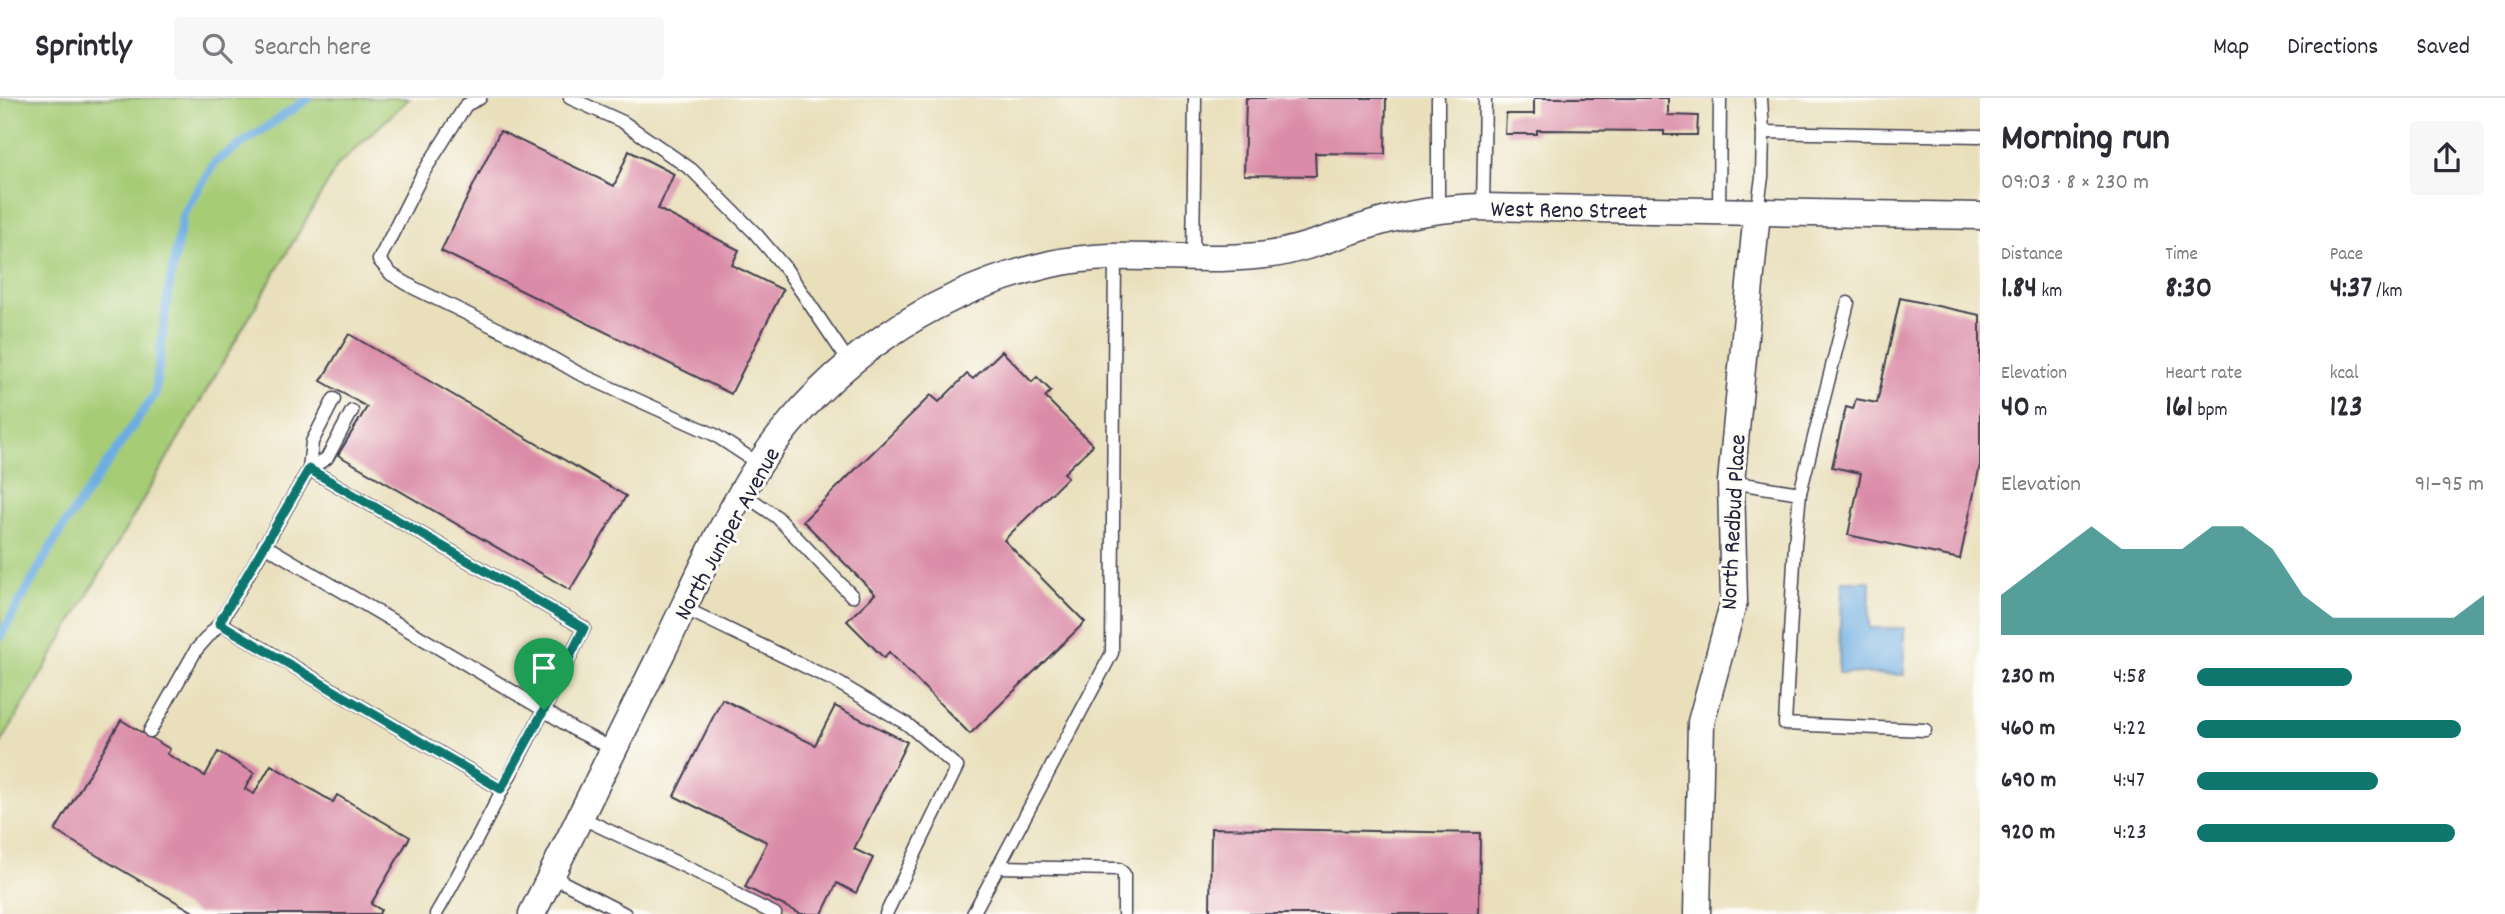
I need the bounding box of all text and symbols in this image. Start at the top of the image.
search box [174,17,664,80]
text: Sprintly [35,25,132,72]
icon: search [198,29,236,67]
text: Search here [254,30,371,67]
text: Map [2213,31,2249,65]
text: Directions [2287,31,2378,65]
text: Saved [2416,31,2470,65]
text: Morning run [2001,113,2170,168]
button: share [2410,121,2484,195]
text: 09:03 · 8 × 230 m [2001,167,2149,200]
street label: West Reno Street [1490,194,1648,230]
text: Distance [2001,242,2063,269]
text: Time [2165,242,2198,269]
text: Pace [2330,242,2363,269]
text: 1.84 [2001,269,2037,312]
text: 8:30 [2165,269,2212,312]
text: 4:37 [2330,269,2372,312]
text: km [2037,279,2062,306]
text: /km [2372,279,2403,306]
text: Elevation [2001,361,2067,388]
text: Heart rate [2165,361,2242,388]
text: kcal [2330,361,2359,388]
text: 40 [2001,388,2030,431]
text: 161 [2165,388,2193,431]
text: 123 [2330,388,2363,431]
text: m [2030,398,2047,425]
text: bpm [2193,398,2228,425]
street label: North Redbud Place [1713,433,1757,611]
street label: North Juniper Avenue [667,442,790,627]
text: Elevation [2001,469,2081,502]
text: 91–95 m [2415,469,2484,502]
pin [514,638,574,710]
icon: arrive [525,649,563,687]
text: 230 m [2001,661,2055,694]
text: 4:58 [2113,661,2146,694]
text: 460 m [2001,713,2055,746]
text: 4:22 [2113,713,2146,746]
text: 690 m [2001,765,2056,798]
text: 4:47 [2113,765,2145,798]
text: 920 m [2001,817,2055,850]
text: 4:23 [2113,817,2147,850]

